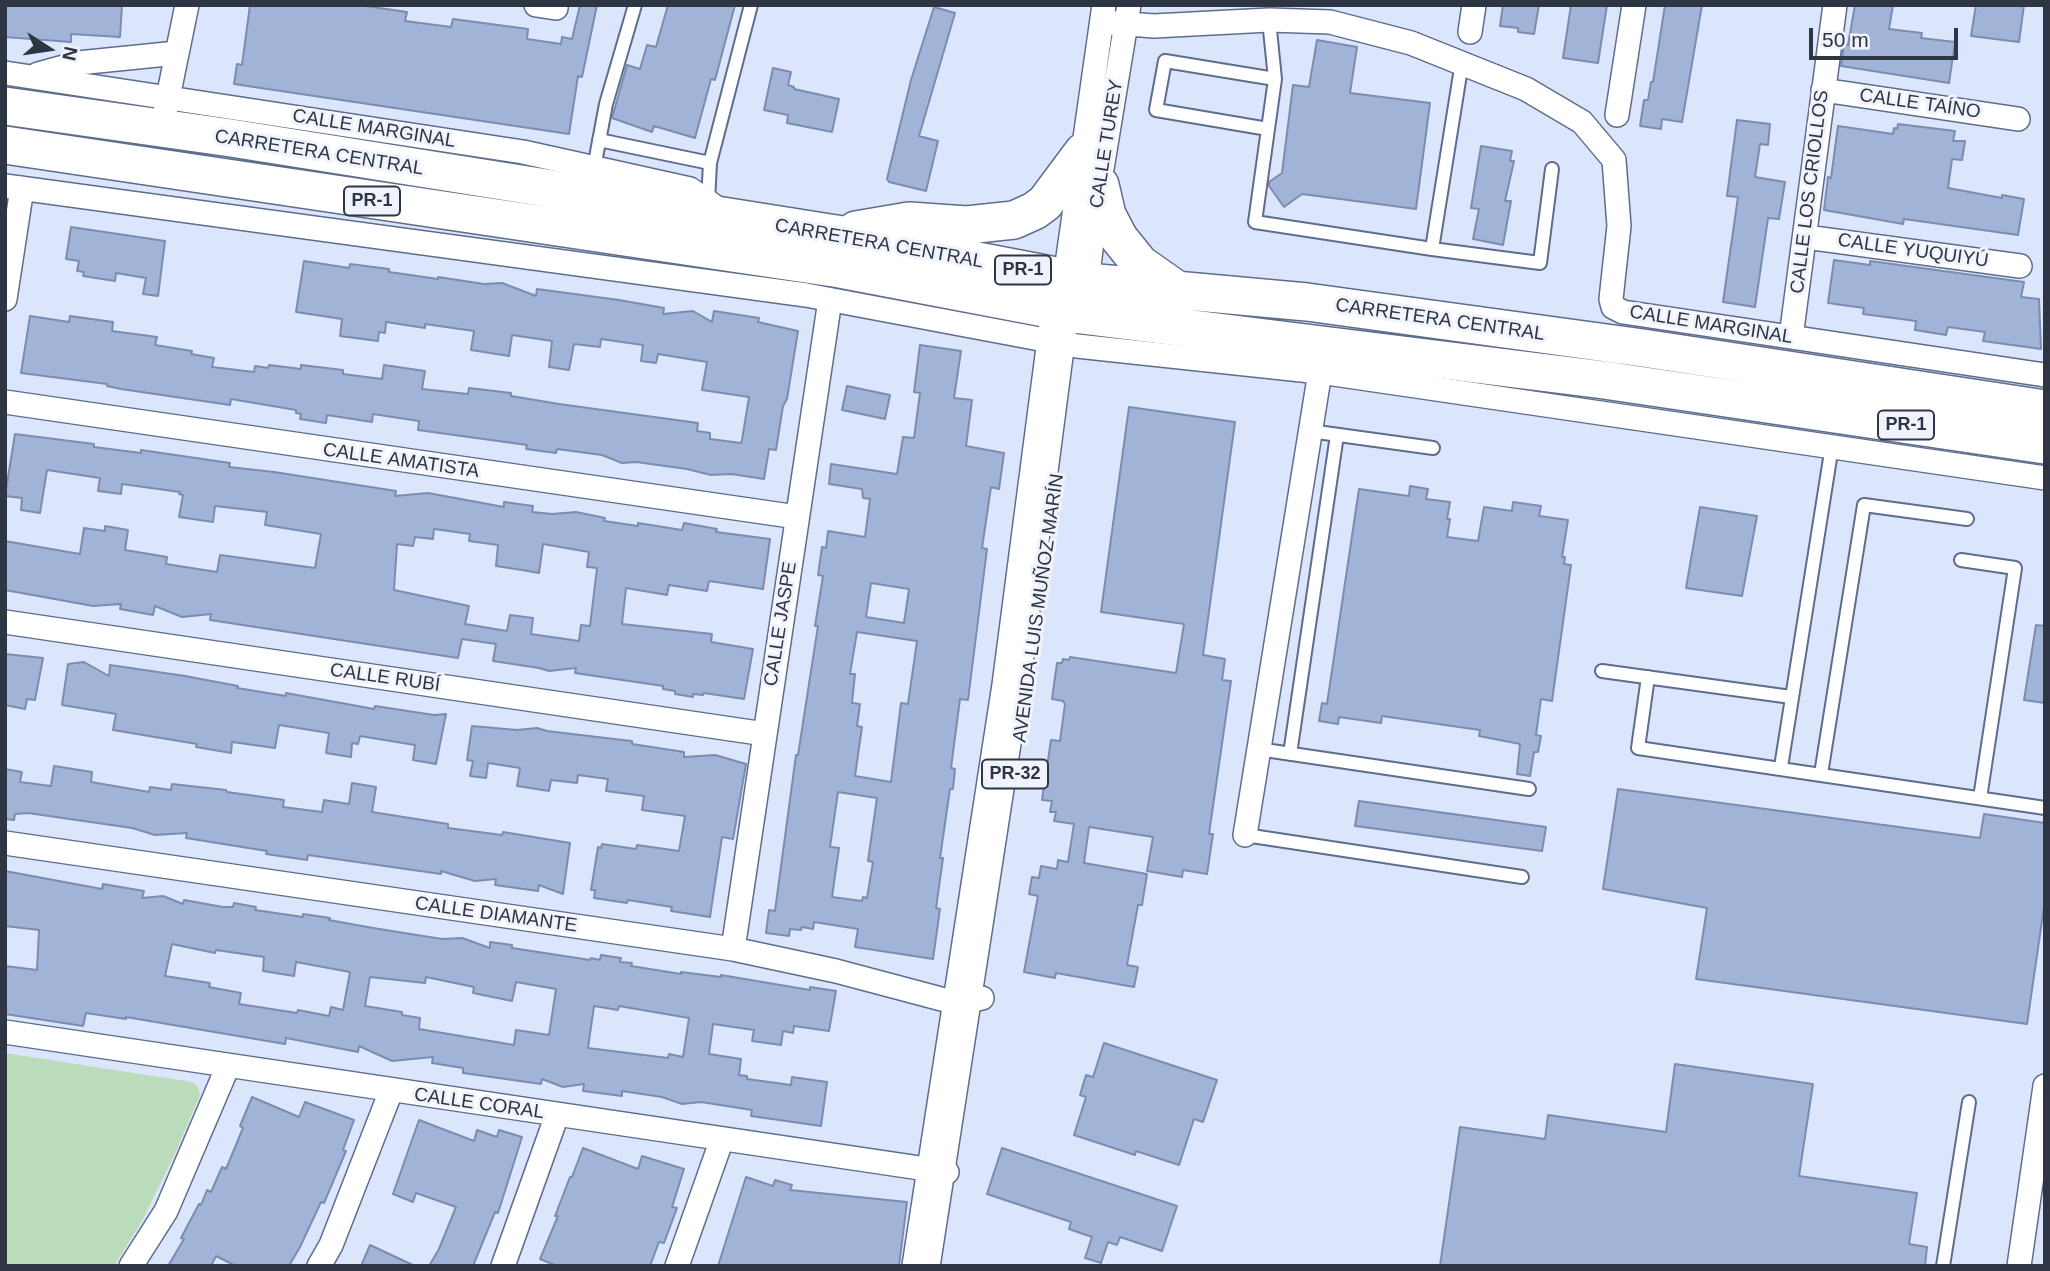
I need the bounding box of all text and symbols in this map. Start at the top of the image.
north arrow [14,14,84,84]
scale bar [1812,14,1961,58]
text: 50 m [1822,28,1869,51]
text: N [58,45,82,62]
street label: CALLE TUREY [1086,78,1128,210]
street label: CALLE TAÍNO [1858,84,1982,124]
street label: CALLE LOS CRIOLLOS [1786,89,1834,295]
street label: CALLE MARGINAL [291,105,457,153]
street label: CARRETERA CENTRAL [213,125,425,181]
road number: PR-1 [344,186,400,216]
street label: CARRETERA CENTRAL [773,214,985,274]
street label: CALLE YUQUIYÚ [1836,229,1990,273]
road number: PR-1 [995,256,1051,284]
street label: CARRETERA CENTRAL [1334,294,1546,346]
street label: CALLE MARGINAL [1628,301,1794,349]
road number: PR-1 [1878,410,1934,440]
street label: CALLE AMATISTA [321,439,481,483]
street label: AVENIDA LUIS MUÑOZ MARÍN [1009,472,1069,744]
street label: CALLE JASPE [760,560,802,688]
street label: CALLE RUBÍ [329,659,441,697]
road number: PR-32 [982,760,1048,788]
street label: CALLE DIAMANTE [413,892,579,938]
street label: CALLE CORAL [413,1084,545,1124]

